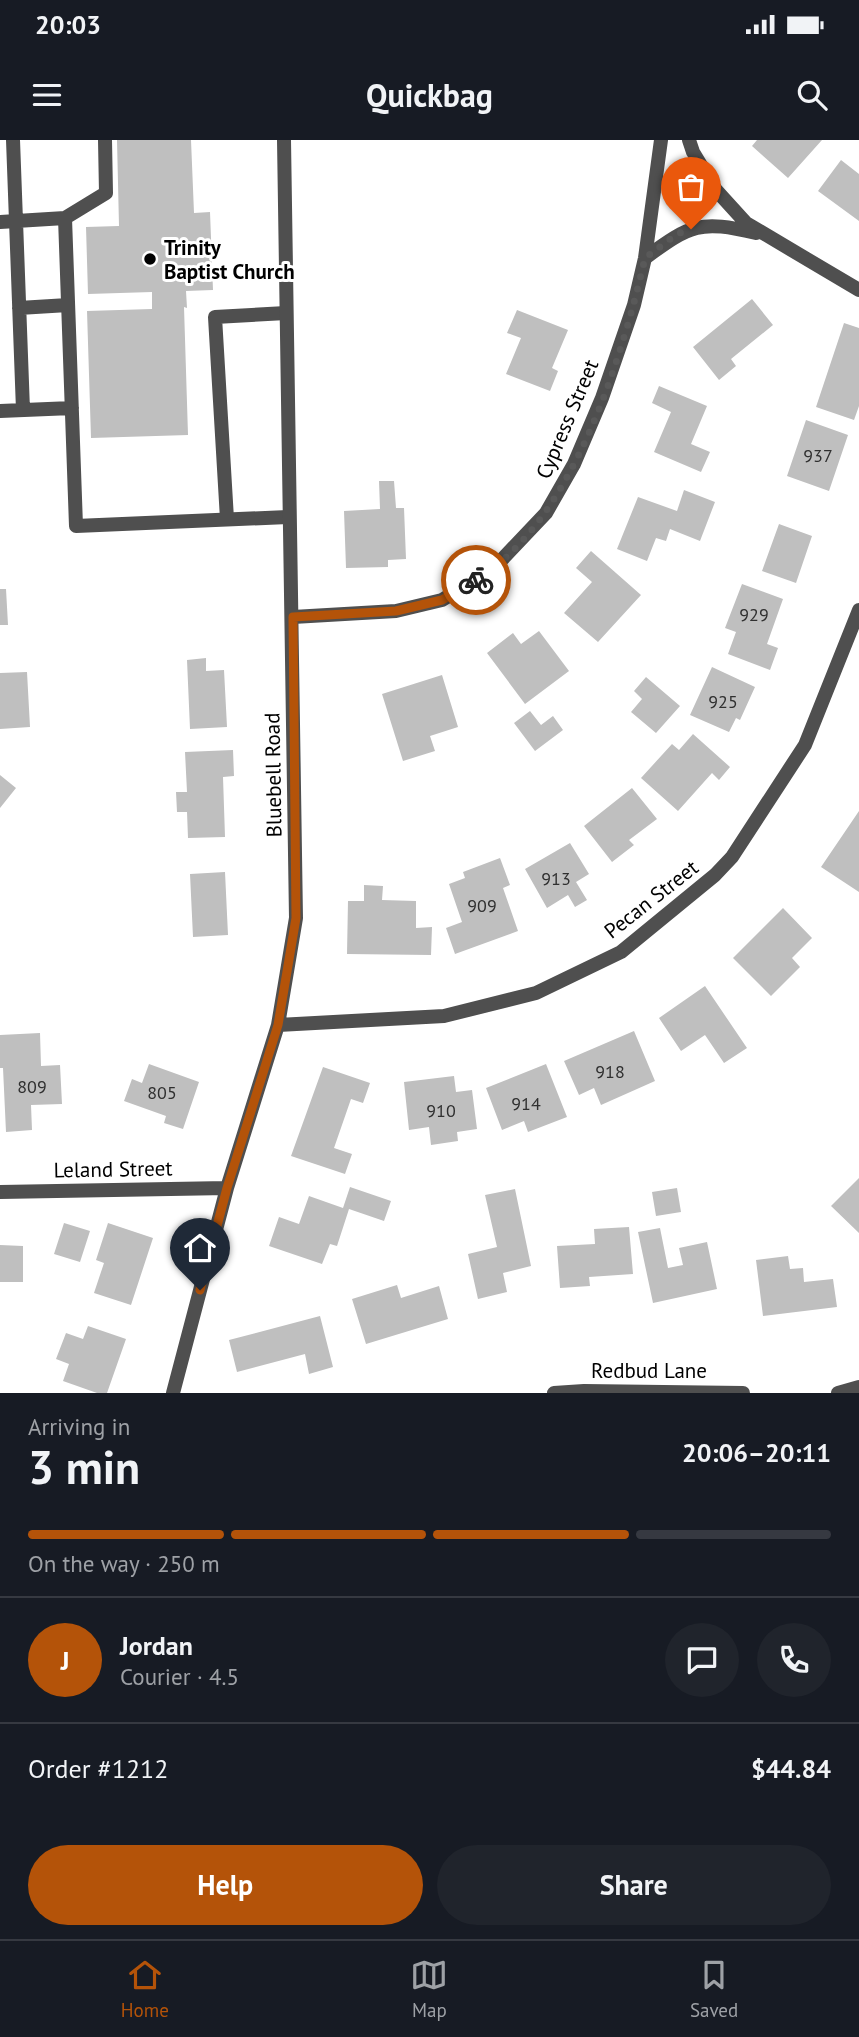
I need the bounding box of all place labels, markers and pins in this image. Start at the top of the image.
pin [661,157,721,229]
place label: Trinity Baptist Church [164,234,295,285]
marker: Trinity Baptist Church [142,251,158,267]
pin [170,1218,230,1290]

